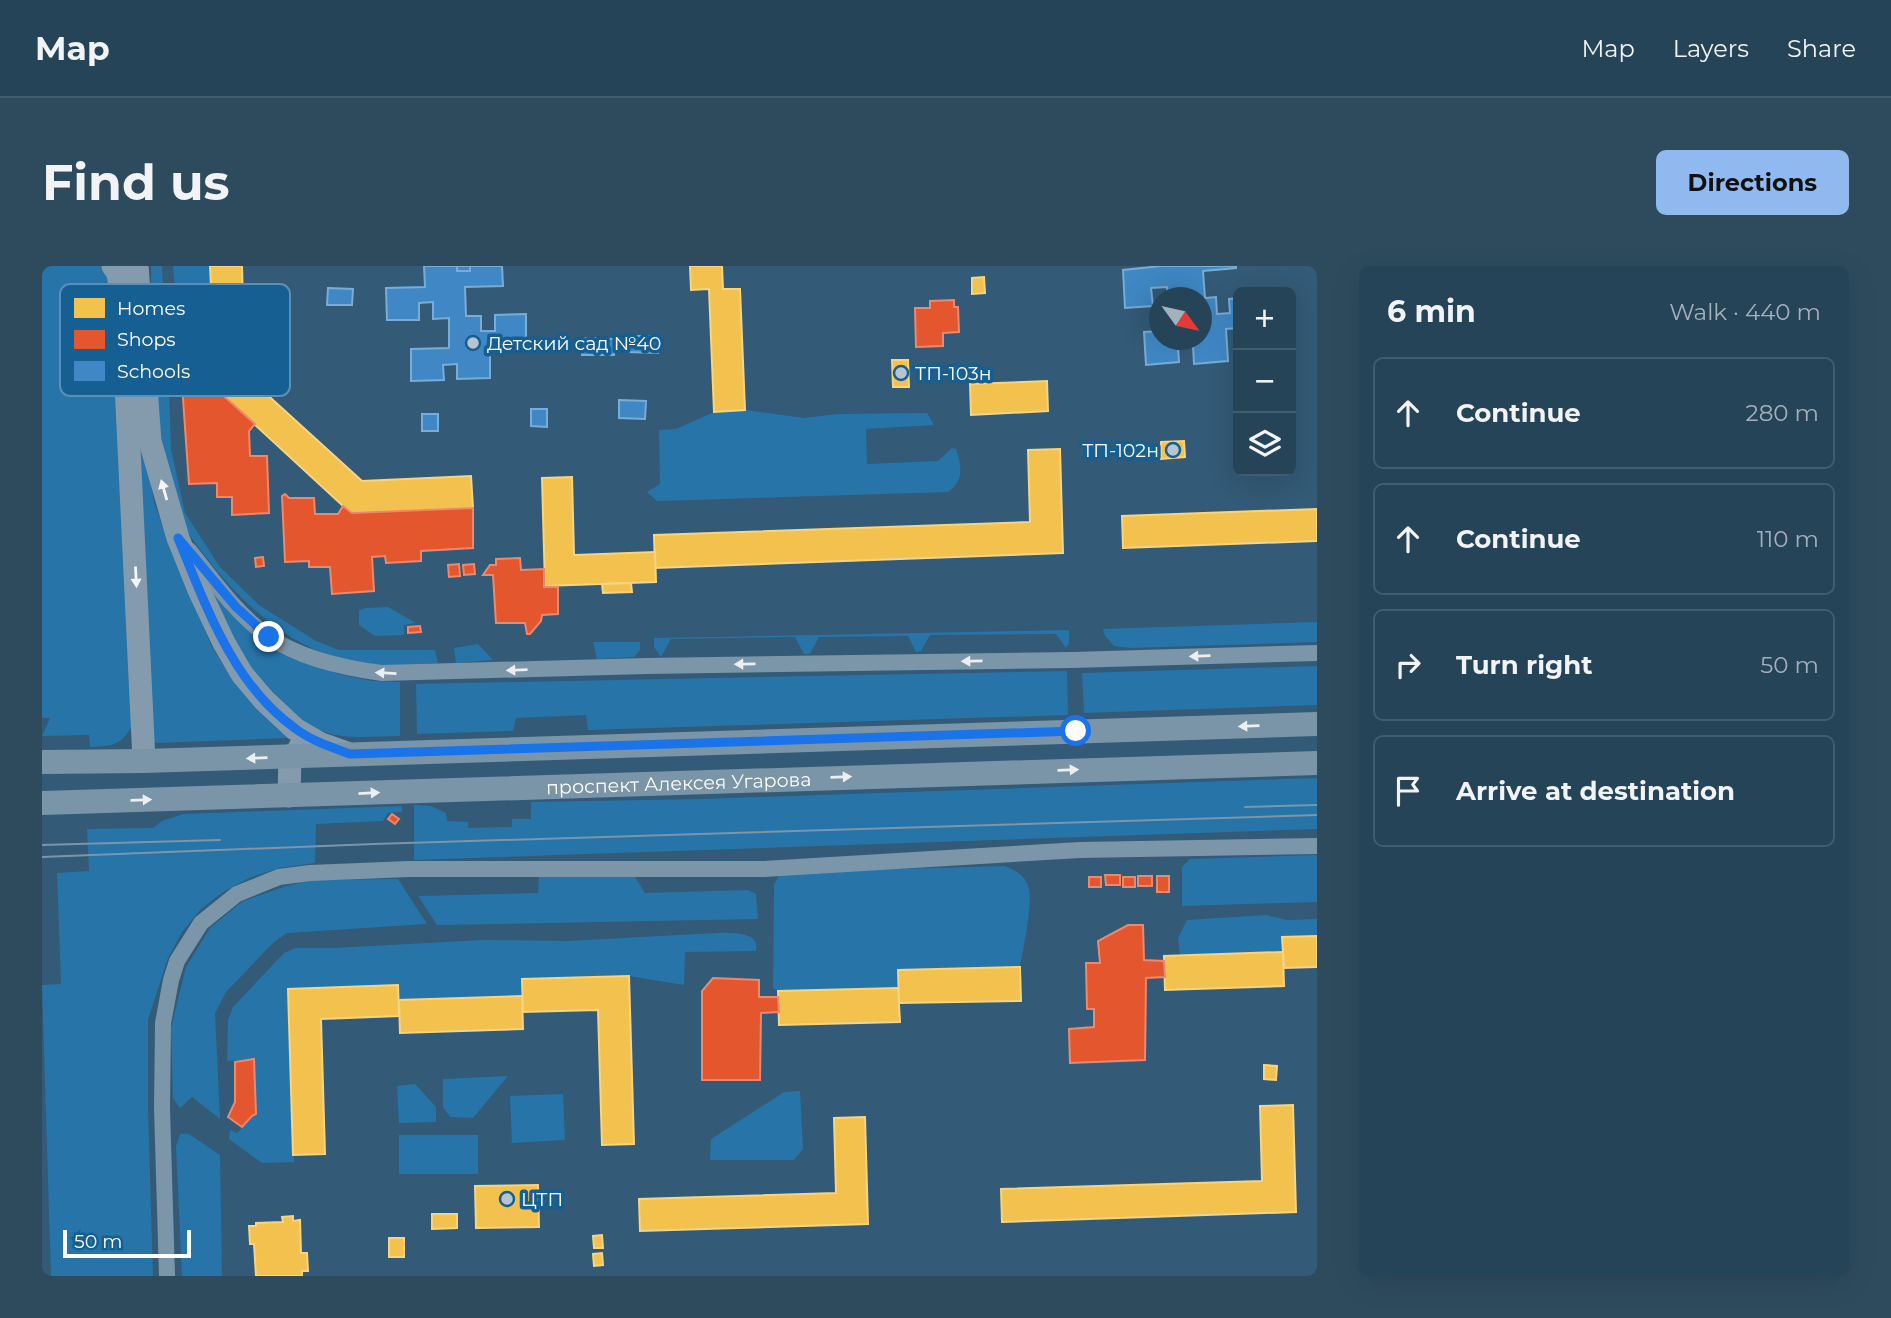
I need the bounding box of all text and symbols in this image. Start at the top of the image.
text: Map [35,28,110,68]
text: Map [1581,34,1635,63]
text: Layers [1673,34,1749,63]
text: Share [1787,34,1856,63]
button: Directions [1656,150,1849,215]
text: Find us [42,153,230,212]
legend [60,284,290,396]
north arrow [1149,287,1212,350]
map controls [1233,287,1296,476]
button: + [1233,287,1296,350]
text: 6 min [1387,293,1476,330]
text: Homes [117,297,185,320]
text: Walk · 440 m [1669,298,1821,326]
text: Shops [117,328,176,351]
place label: Детский сад №40 [487,332,661,355]
marker: Детский сад №40 [465,335,481,351]
button: − [1233,350,1296,413]
text: Schools [117,360,190,383]
place label: ТП-103н [915,362,992,385]
marker: ТП-103н [893,365,909,381]
icon: ahead [1389,394,1427,432]
text: Continue [1456,397,1581,429]
text: 280 m [1746,399,1819,427]
button: layers [1233,413,1296,476]
place label: ТП-102н [1082,439,1159,462]
marker: ТП-102н [1165,442,1181,458]
one-way arrow [159,479,169,500]
icon: ahead [1389,520,1427,558]
text: Continue [1456,523,1581,555]
text: 110 m [1757,525,1819,553]
one-way arrow [131,567,142,589]
route end [253,621,284,652]
icon: right [1389,646,1427,684]
text: Turn right [1456,649,1592,681]
one-way arrow [1189,650,1211,662]
text: 50 m [1760,651,1819,679]
one-way arrow [961,656,983,667]
one-way arrow [734,659,756,670]
one-way arrow [506,664,528,676]
one-way arrow [375,667,397,678]
route start [1060,715,1091,746]
one-way arrow [1238,720,1260,731]
one-way arrow [246,752,268,763]
one-way arrow [1058,765,1080,776]
street label: проспект Алексея Угарова [546,768,812,799]
one-way arrow [830,772,852,783]
icon: arrive [1389,772,1427,810]
text: Arrive at destination [1456,775,1735,807]
one-way arrow [358,787,380,798]
one-way arrow [131,795,153,806]
place label: ЦТП [521,1188,563,1211]
marker: ЦТП [499,1191,515,1207]
scale bar [63,1227,191,1259]
text: 50 m [74,1230,122,1253]

